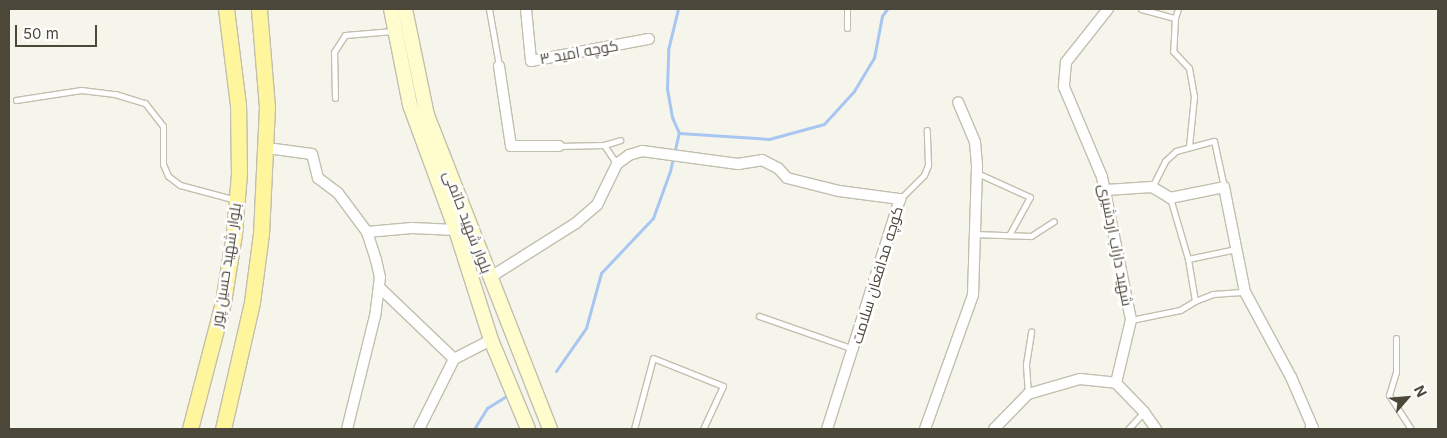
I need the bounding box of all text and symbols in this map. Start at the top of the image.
scale bar [18,15,100,47]
text: 50 m [23,24,59,43]
street label: کوچه امید ۳ [538,36,620,68]
street label: بلوار شهید حاتمی [440,168,496,276]
street label: شهید داراب اردشیری [1095,182,1137,308]
street label: بلوار شهيد حسین پور [207,202,245,328]
street label: کوچه مدافعان سلامت [848,204,906,346]
north arrow [1382,373,1432,423]
text: N [1411,382,1431,400]

